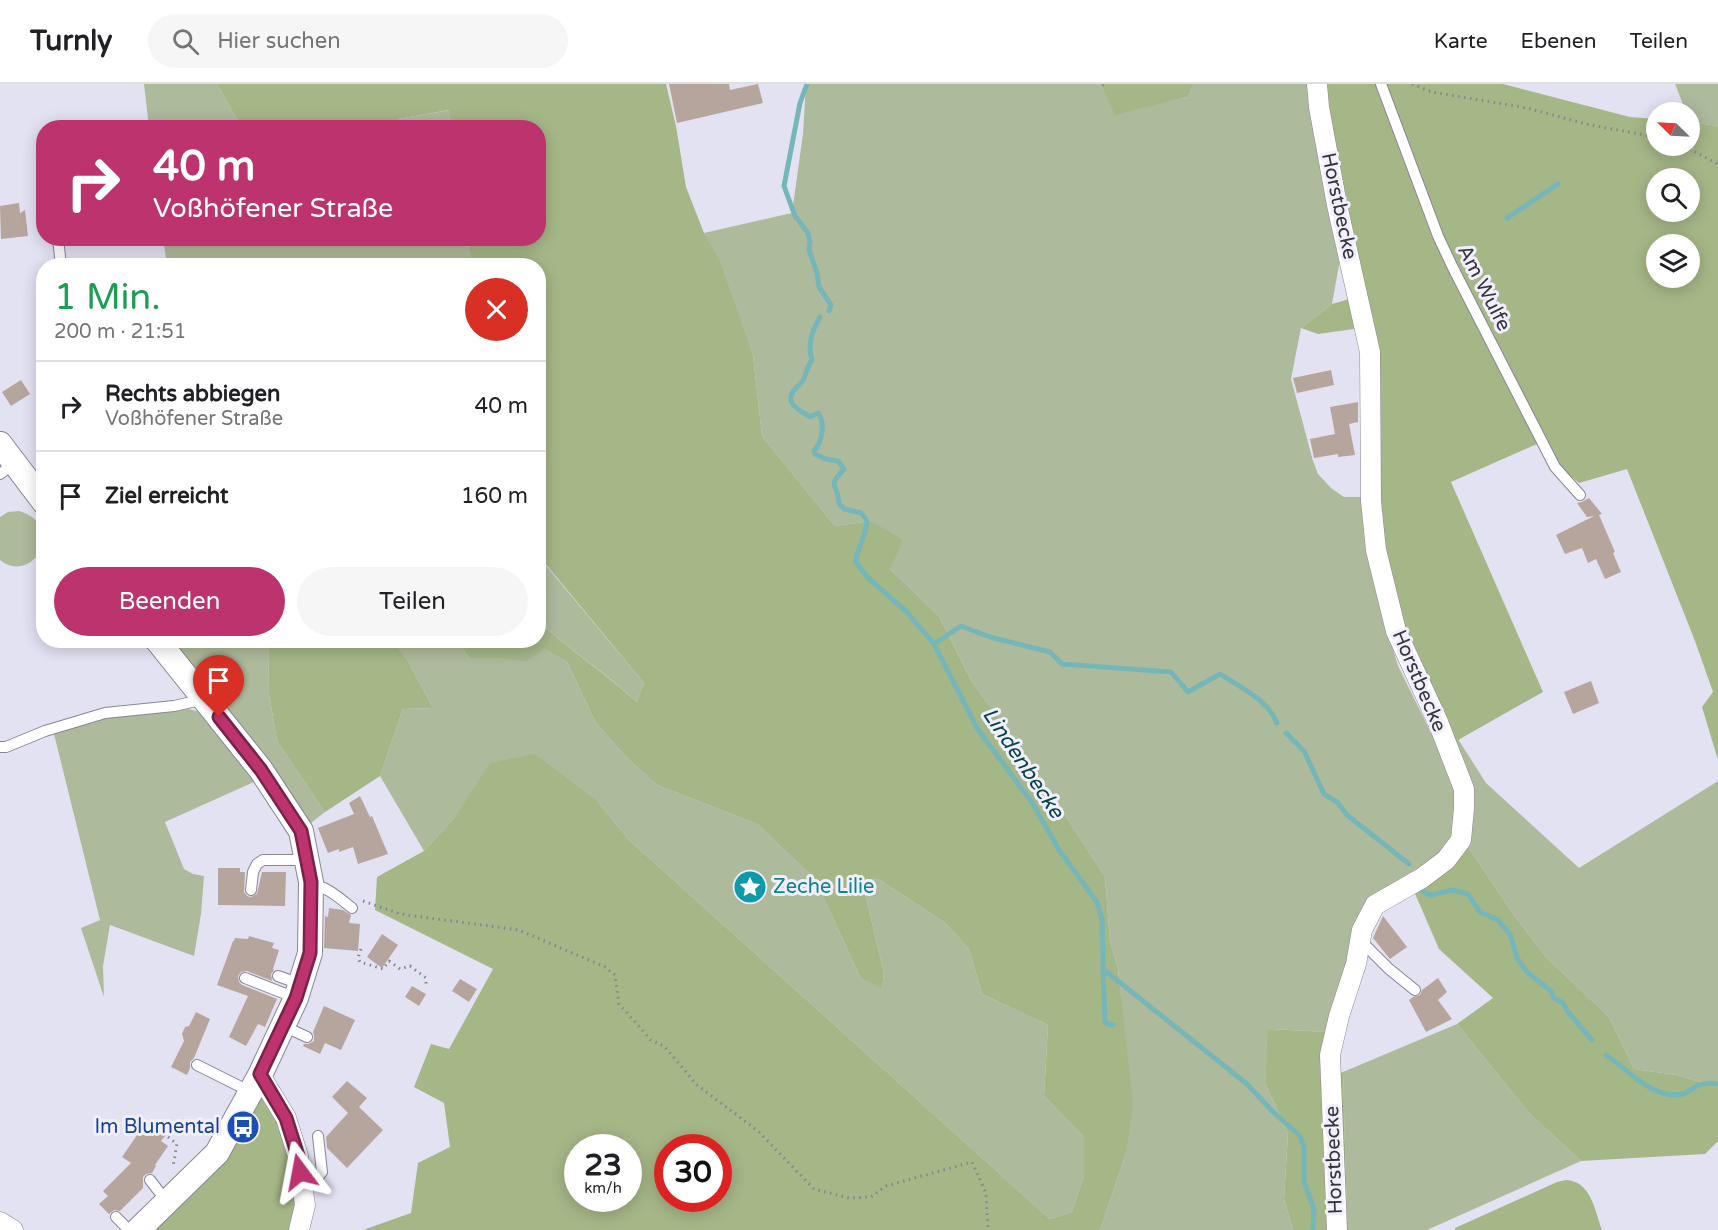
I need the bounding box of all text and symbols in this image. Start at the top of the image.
search box [148,14,568,68]
text: Turnly [30,24,112,58]
icon: search [169,25,202,58]
text: Hier suchen [217,28,341,54]
text: Karte [1434,29,1488,54]
text: Ebenen [1521,29,1597,54]
text: Teilen [1630,29,1688,54]
north arrow [1646,102,1700,156]
map controls [1646,102,1700,288]
text: 40 m [153,141,255,192]
icon: right [54,144,132,222]
street label: Horstbecke [1316,150,1362,262]
button: search [1646,168,1700,222]
text: Voßhöfener Straße [153,192,393,225]
button: layers [1646,234,1700,288]
street label: Am Wulfe [1452,241,1516,335]
text: 1 Min. [54,276,161,319]
button: close [465,278,528,341]
text: 200 m · 21:51 [54,320,186,344]
text: Rechts abbiegen [105,381,280,407]
icon: right [54,390,87,423]
text: 40 m [474,393,528,419]
text: Voßhöfener Straße [105,407,283,431]
icon: arrive [54,480,87,513]
text: Ziel erreicht [105,483,228,509]
text: 160 m [461,483,528,509]
button: Beenden [54,567,285,636]
button: Teilen [297,567,528,636]
street label: Horstbecke [1387,626,1451,736]
pin [193,655,244,717]
icon: arrive [202,664,235,697]
water label: Lindenbecke [977,703,1070,824]
place icon: Zeche Lilie [732,869,768,905]
place label: Zeche Lilie [773,875,874,899]
street label: Horstbecke [1320,1105,1348,1215]
bus stop icon: Im Blumental [225,1109,261,1145]
place label: Im Blumental [95,1115,220,1139]
speed limit sign: 30 [654,1134,732,1212]
position arrow [268,1140,332,1204]
text: 23 [584,1147,622,1184]
text: km/h [584,1179,622,1197]

